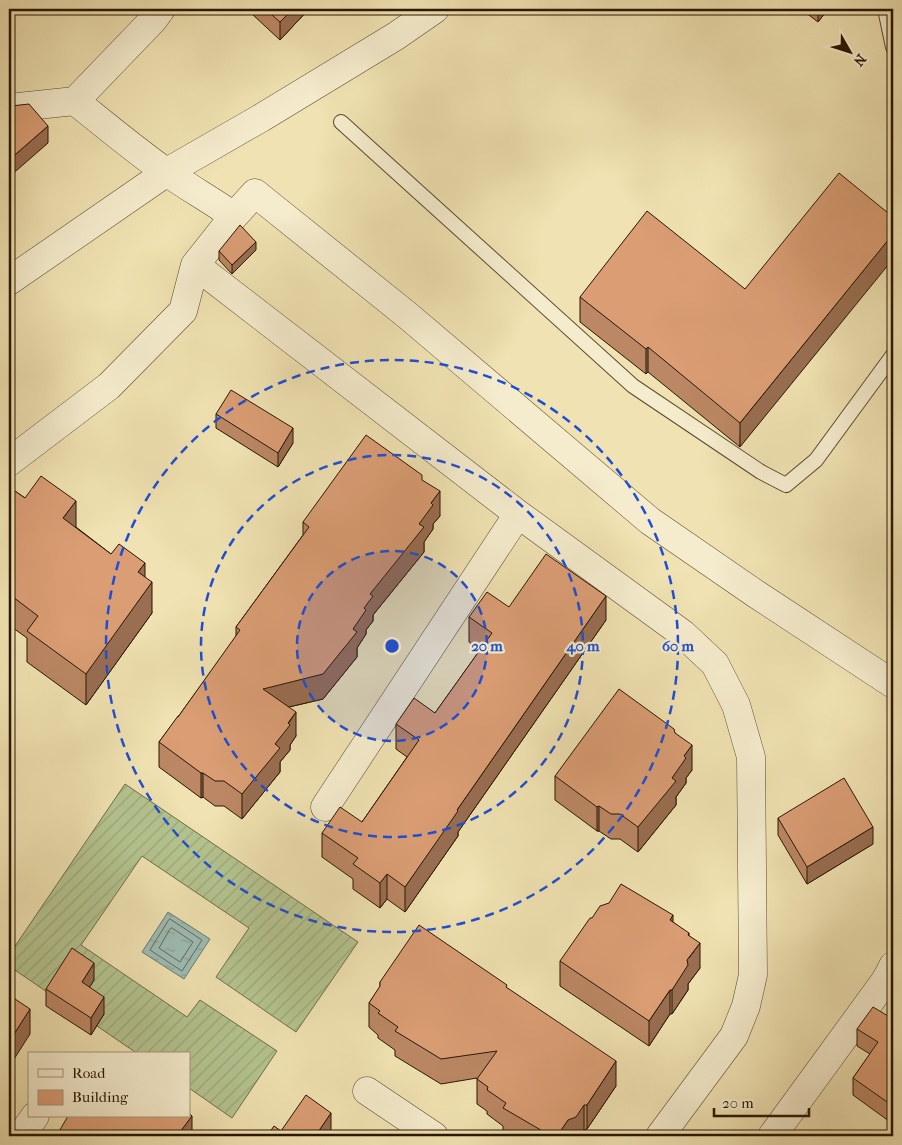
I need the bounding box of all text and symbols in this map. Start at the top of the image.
north arrow [824,28,874,78]
text: N [850,50,870,70]
centre of rings [383,637,401,655]
text: 20 m [471,637,503,655]
text: 40 m [566,637,600,655]
text: 60 m [662,637,695,655]
legend [28,1052,190,1118]
text: Road [72,1064,106,1082]
scale bar [714,1085,810,1117]
text: Building [72,1088,129,1106]
text: 20 m [722,1094,754,1112]

